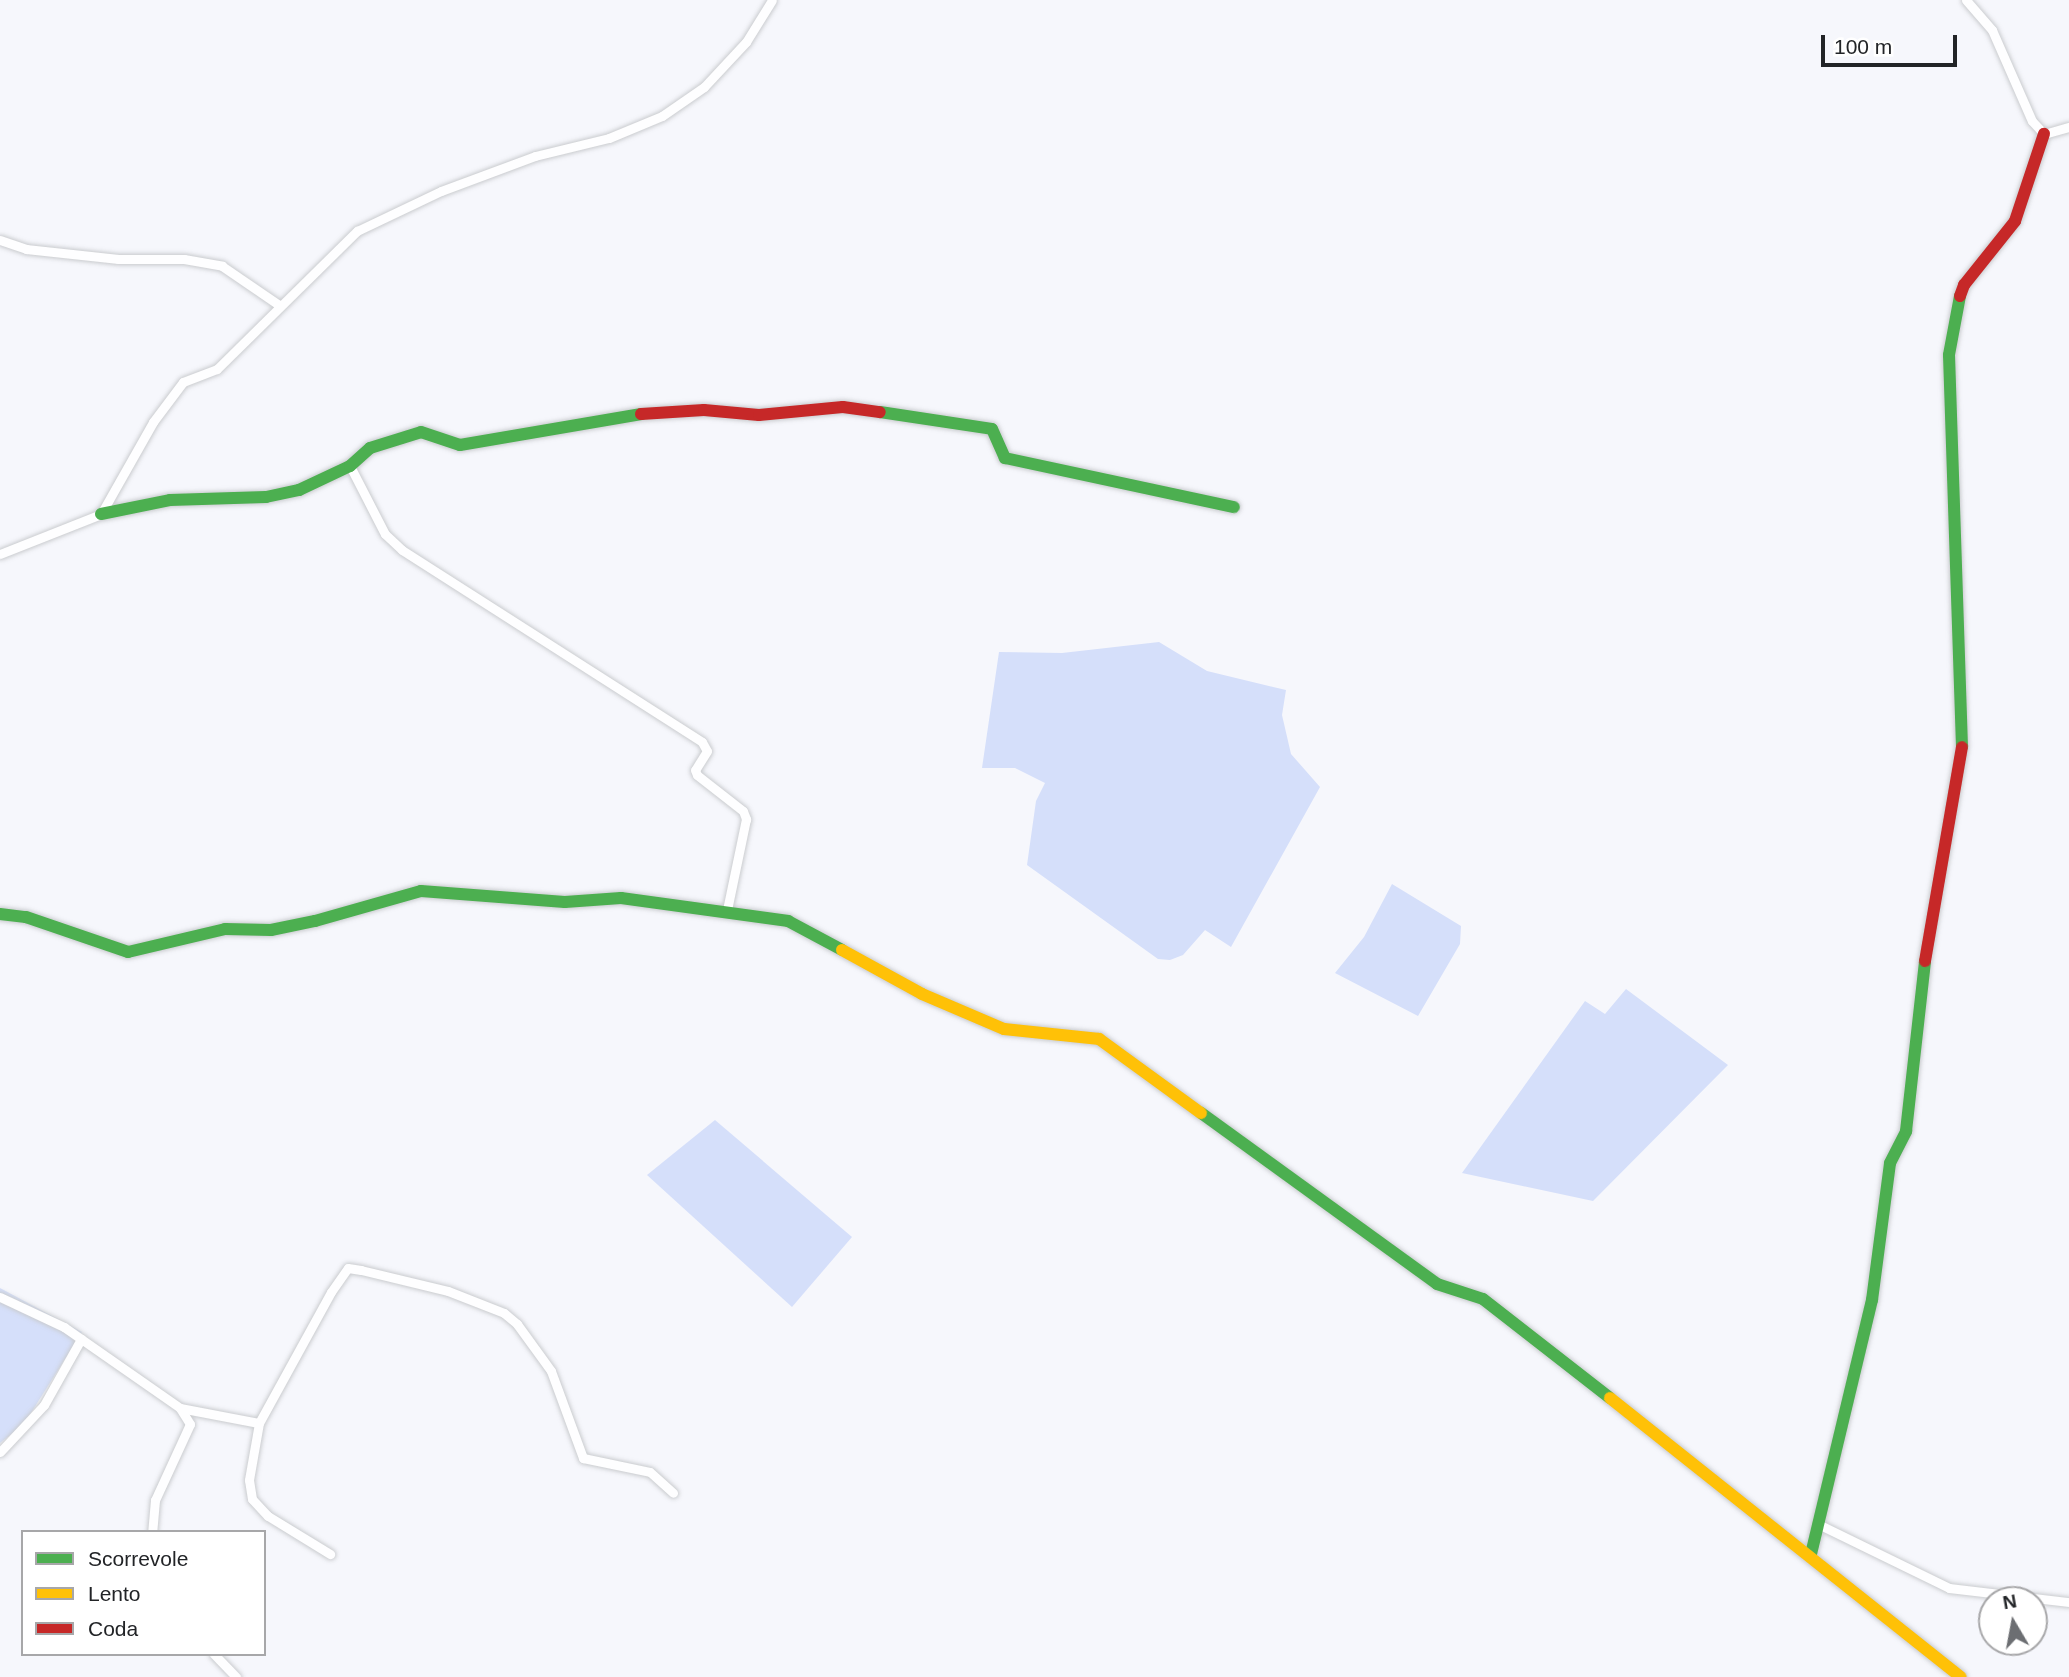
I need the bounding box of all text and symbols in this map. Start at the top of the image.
scale bar [1824,21,1960,65]
text: 100 m [1834,35,1892,58]
legend [21,1530,266,1656]
text: Scorrevole [88,1547,188,1570]
text: Lento [88,1582,141,1605]
north arrow [1978,1586,2048,1656]
text: N [2001,1590,2018,1613]
text: Coda [88,1617,138,1640]

